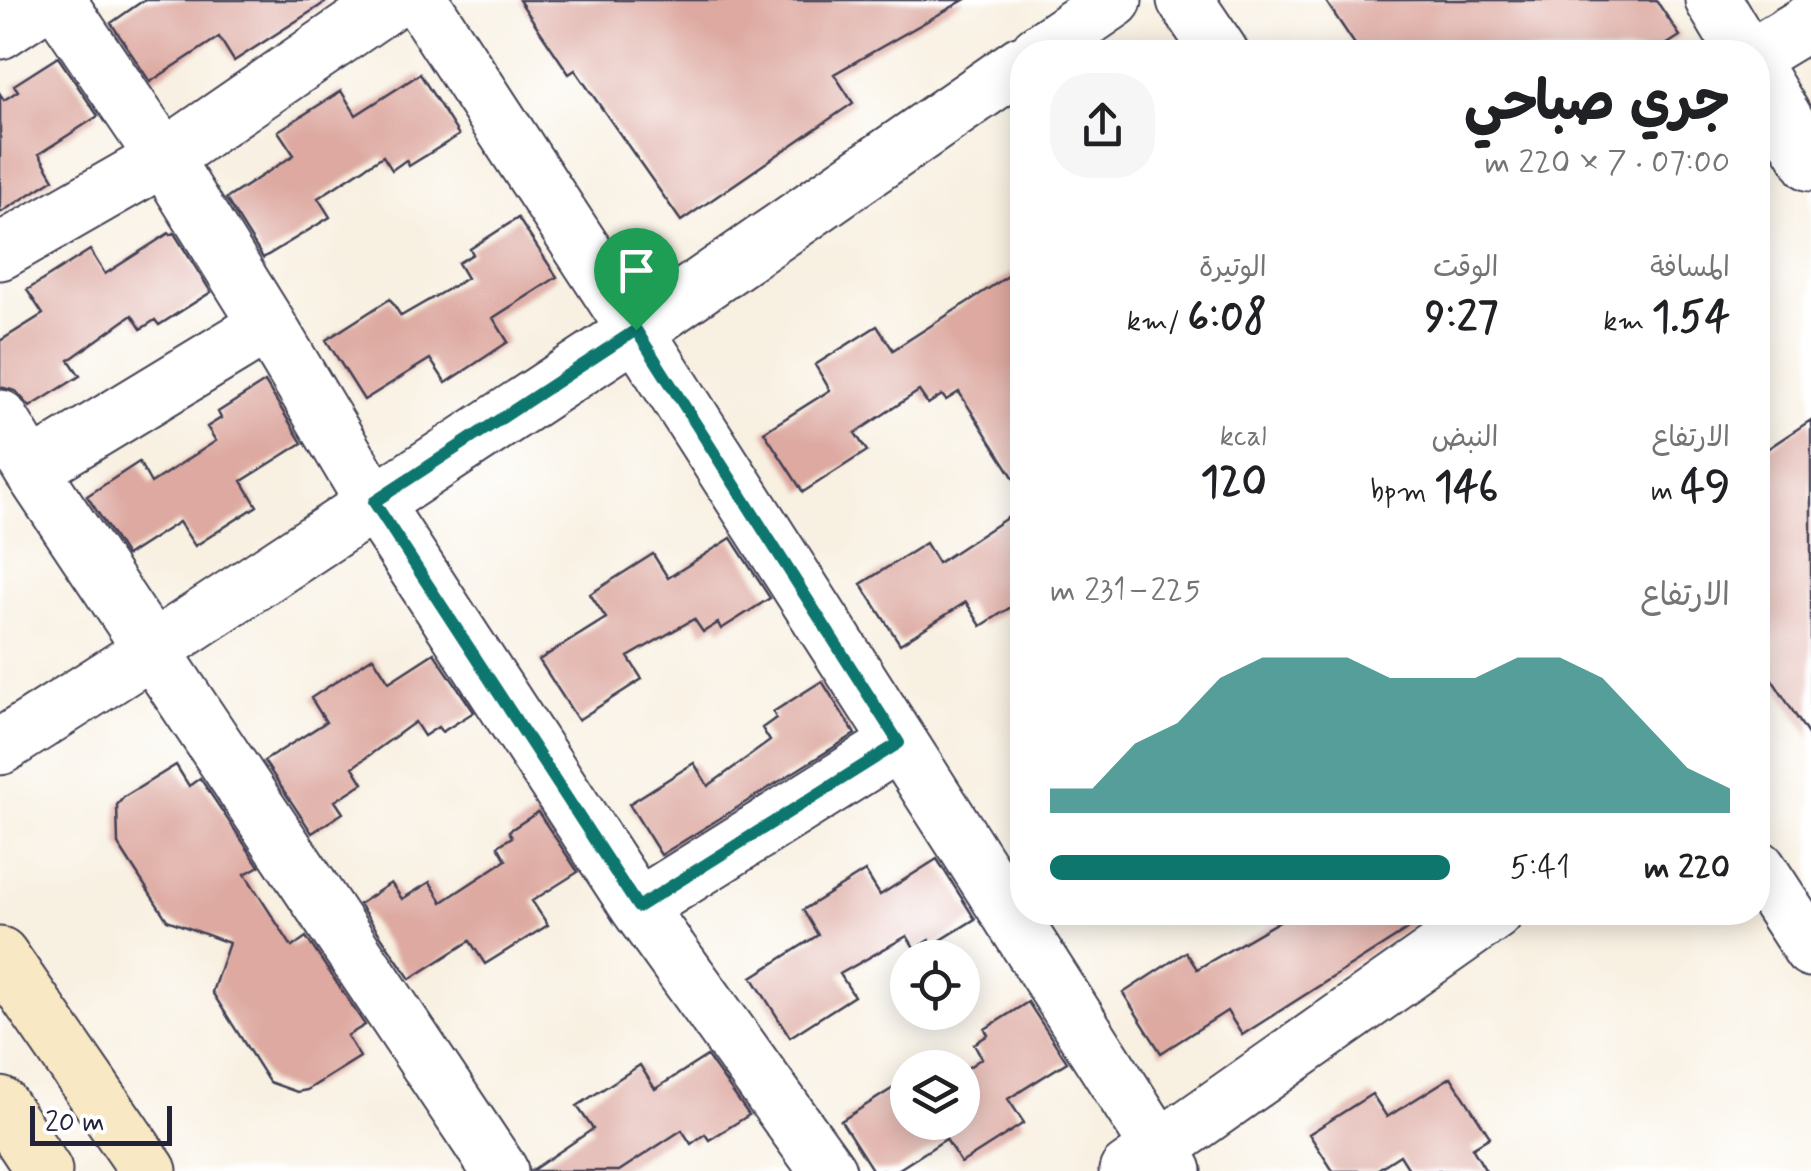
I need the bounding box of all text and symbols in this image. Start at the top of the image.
text: جري صباحي [1464,68,1730,140]
button: share [1050,73,1155,178]
text: 07:00 · 7 × 220 m [1484,142,1730,184]
pin [594,228,679,331]
icon: arrive [609,243,664,298]
text: الوتيرة [1199,250,1267,287]
text: الوقت [1433,250,1498,287]
text: المسافة [1650,250,1730,287]
text: 6:08 [1187,291,1267,346]
text: 9:27 [1425,291,1498,346]
text: 1.54 [1652,291,1730,346]
text: /km [1127,304,1187,341]
text: km [1603,304,1652,341]
text: kcal [1220,419,1267,456]
text: النبض [1431,420,1498,457]
text: الارتفاع [1651,420,1730,457]
text: 120 [1200,456,1267,511]
text: 146 [1434,461,1498,516]
text: 49 [1681,461,1730,516]
text: bpm [1370,474,1434,511]
text: m [1651,474,1681,511]
text: 225–231 m [1050,570,1201,612]
text: الارتفاع [1640,575,1730,617]
text: 5:41 [1510,847,1570,889]
text: 220 m [1644,847,1730,889]
map controls [890,940,980,1140]
button: locate [890,940,980,1030]
button: layers [890,1050,980,1140]
scale bar [30,1101,172,1146]
text: 20 m [45,1105,105,1142]

